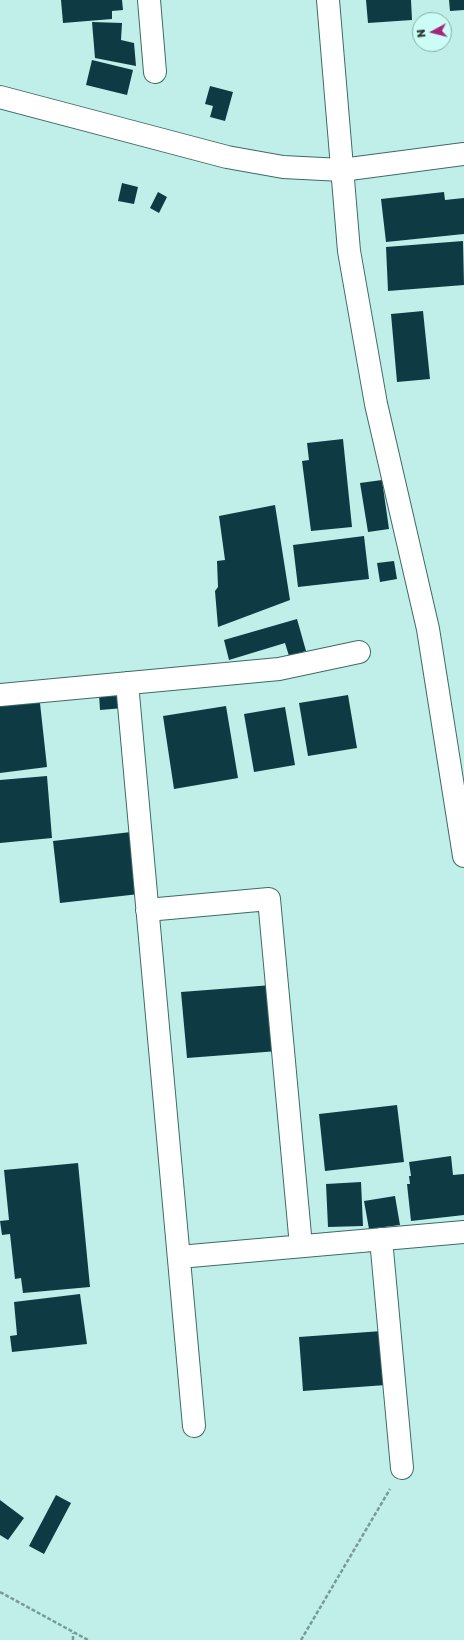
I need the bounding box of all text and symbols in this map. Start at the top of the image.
north arrow [412,12,452,52]
text: N [414,28,428,38]

